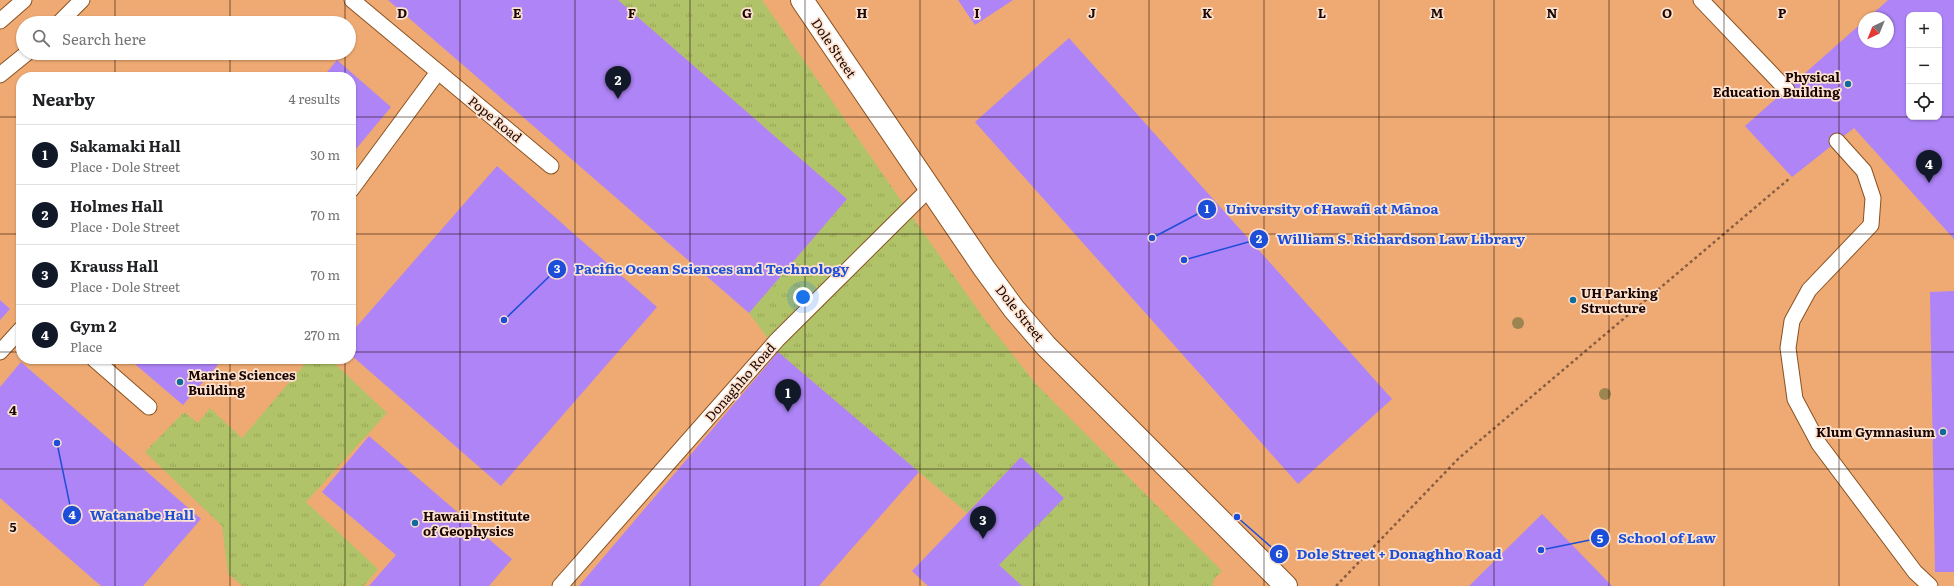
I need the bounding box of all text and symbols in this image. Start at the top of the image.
text: D [397,3,407,22]
text: E [513,3,522,22]
text: F [628,3,636,22]
text: G [742,3,752,22]
text: H [857,3,868,22]
text: I [974,3,980,22]
text: J [1088,3,1096,22]
text: K [1202,3,1213,22]
text: L [1318,3,1326,22]
text: M [1431,3,1444,22]
text: N [1547,3,1558,22]
text: O [1662,3,1672,22]
text: P [1778,3,1787,22]
north arrow [1858,12,1894,48]
map controls [1906,12,1942,120]
button: + [1906,12,1942,48]
street label: Dole Street [807,14,862,82]
search box [16,16,356,60]
icon: search [30,27,52,49]
text: Search here [62,27,146,50]
button: − [1906,48,1942,84]
pin: 2 [605,66,631,99]
place label: Physical Education Building [1713,67,1840,101]
marker: Physical Education Building [1843,79,1853,89]
button: locate [1906,84,1942,120]
text: Nearby [32,86,95,111]
text: 4 results [289,89,340,108]
street label: Pope Road [464,91,526,146]
text: Sakamaki Hall [70,134,181,157]
text: 1 [42,145,48,164]
text: 30 m [310,145,340,164]
pin: 4 [1916,150,1942,183]
text: Place · Dole Street [70,157,180,176]
text: Holmes Hall [70,194,163,217]
callout: University of Hawaiʻi at Mānoa [1197,196,1446,222]
text: University of Hawaiʻi at Mānoa [1225,198,1439,218]
text: 1 [1205,199,1210,217]
text: 2 [42,205,48,224]
text: 70 m [311,205,340,224]
text: Place · Dole Street [70,217,180,236]
callout: William S. Richardson Law Library [1249,226,1534,252]
text: William S. Richardson Law Library [1277,228,1526,248]
text: 2 [1256,229,1263,247]
text: Krauss Hall [70,254,158,277]
callout: Pacific Ocean Sciences and Technology [547,256,857,282]
text: Pacific Ocean Sciences and Technology [575,258,850,278]
text: 3 [554,259,561,277]
text: 3 [41,265,49,284]
text: 70 m [311,265,340,284]
text: Place · Dole Street [70,277,180,296]
street label: Dole Street [992,280,1050,346]
place label: UH Parking Structure [1581,283,1658,317]
your location [793,287,813,307]
marker: UH Parking Structure [1568,295,1578,305]
text: Gym 2 [70,314,117,337]
text: 4 [41,325,49,344]
text: 270 m [304,325,340,344]
text: Place [70,337,102,356]
street label: Donaghho Road [700,338,779,425]
place label: Marine Sciences Building [188,365,296,399]
marker: Marine Sciences Building [175,377,185,387]
pin: 1 [775,379,801,412]
text: 4 [9,400,17,419]
place label: Klum Gymnasium [1816,422,1935,441]
marker: Klum Gymnasium [1938,427,1948,437]
callout: Watanabe Hall [62,502,202,528]
text: Watanabe Hall [90,504,194,524]
text: 4 [68,505,76,523]
place label: Hawaii Institute of Geophysics [423,506,530,540]
pin: 3 [970,506,996,539]
text: 5 [9,517,17,536]
marker: Hawaii Institute of Geophysics [410,518,420,528]
callout: School of Law [1590,525,1724,551]
text: School of Law [1618,527,1716,547]
text: 5 [1597,529,1604,547]
callout: Dole Street + Donaghho Road [1269,541,1510,567]
text: Dole Street + Donaghho Road [1296,543,1502,563]
text: 6 [1275,544,1283,562]

